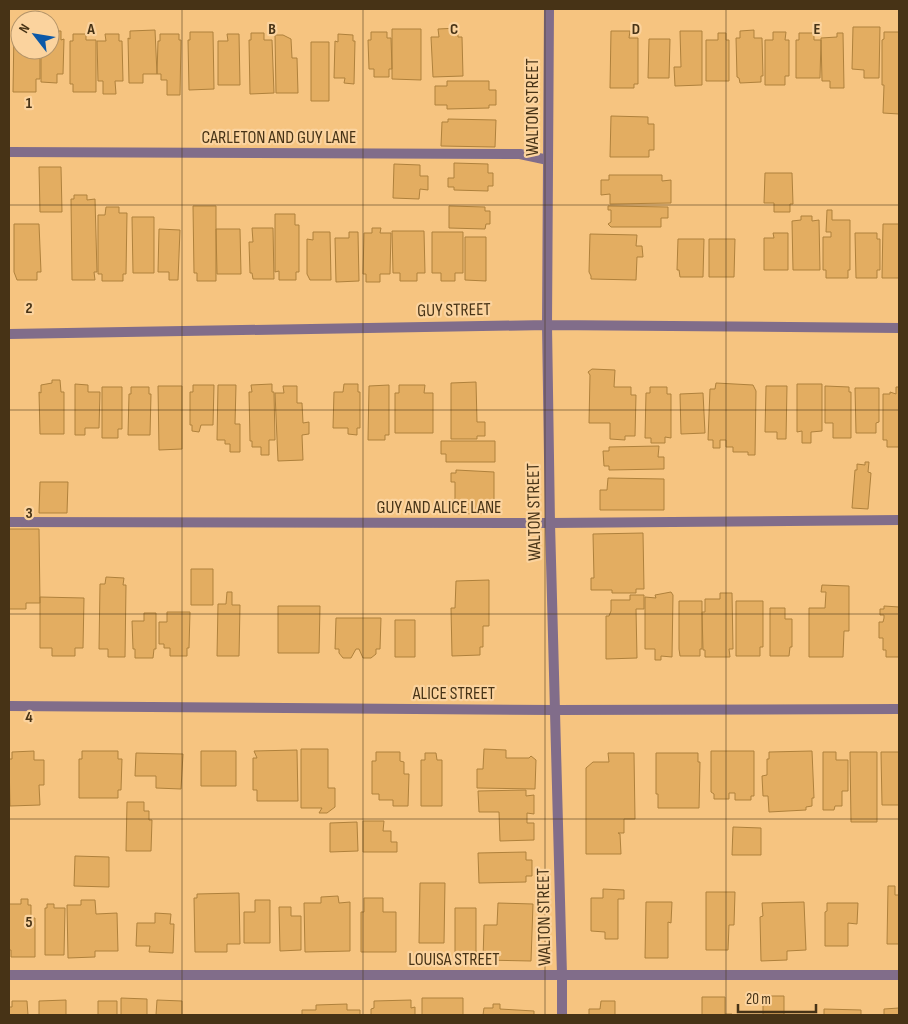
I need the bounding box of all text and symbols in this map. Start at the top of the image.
north arrow [10,10,60,60]
text: A [86,20,95,39]
text: B [268,20,276,39]
text: C [450,20,458,39]
text: D [632,20,640,39]
text: E [814,20,821,39]
text: N [15,21,33,36]
street label: WALTON STREET [522,58,543,156]
text: 1 [26,94,33,113]
street label: CARLETON AND GUY LANE [202,127,356,148]
text: 2 [25,299,33,318]
street label: GUY STREET [417,299,491,321]
street label: WALTON STREET [523,463,545,561]
street label: GUY AND ALICE LANE [376,497,502,518]
text: 3 [25,504,33,523]
street label: ALICE STREET [412,683,495,704]
text: 4 [25,708,33,727]
street label: WALTON STREET [533,868,555,966]
text: 5 [25,913,33,932]
street label: LOUISA STREET [408,949,500,970]
scale bar [738,982,816,1014]
text: 20 m [746,990,771,1009]

